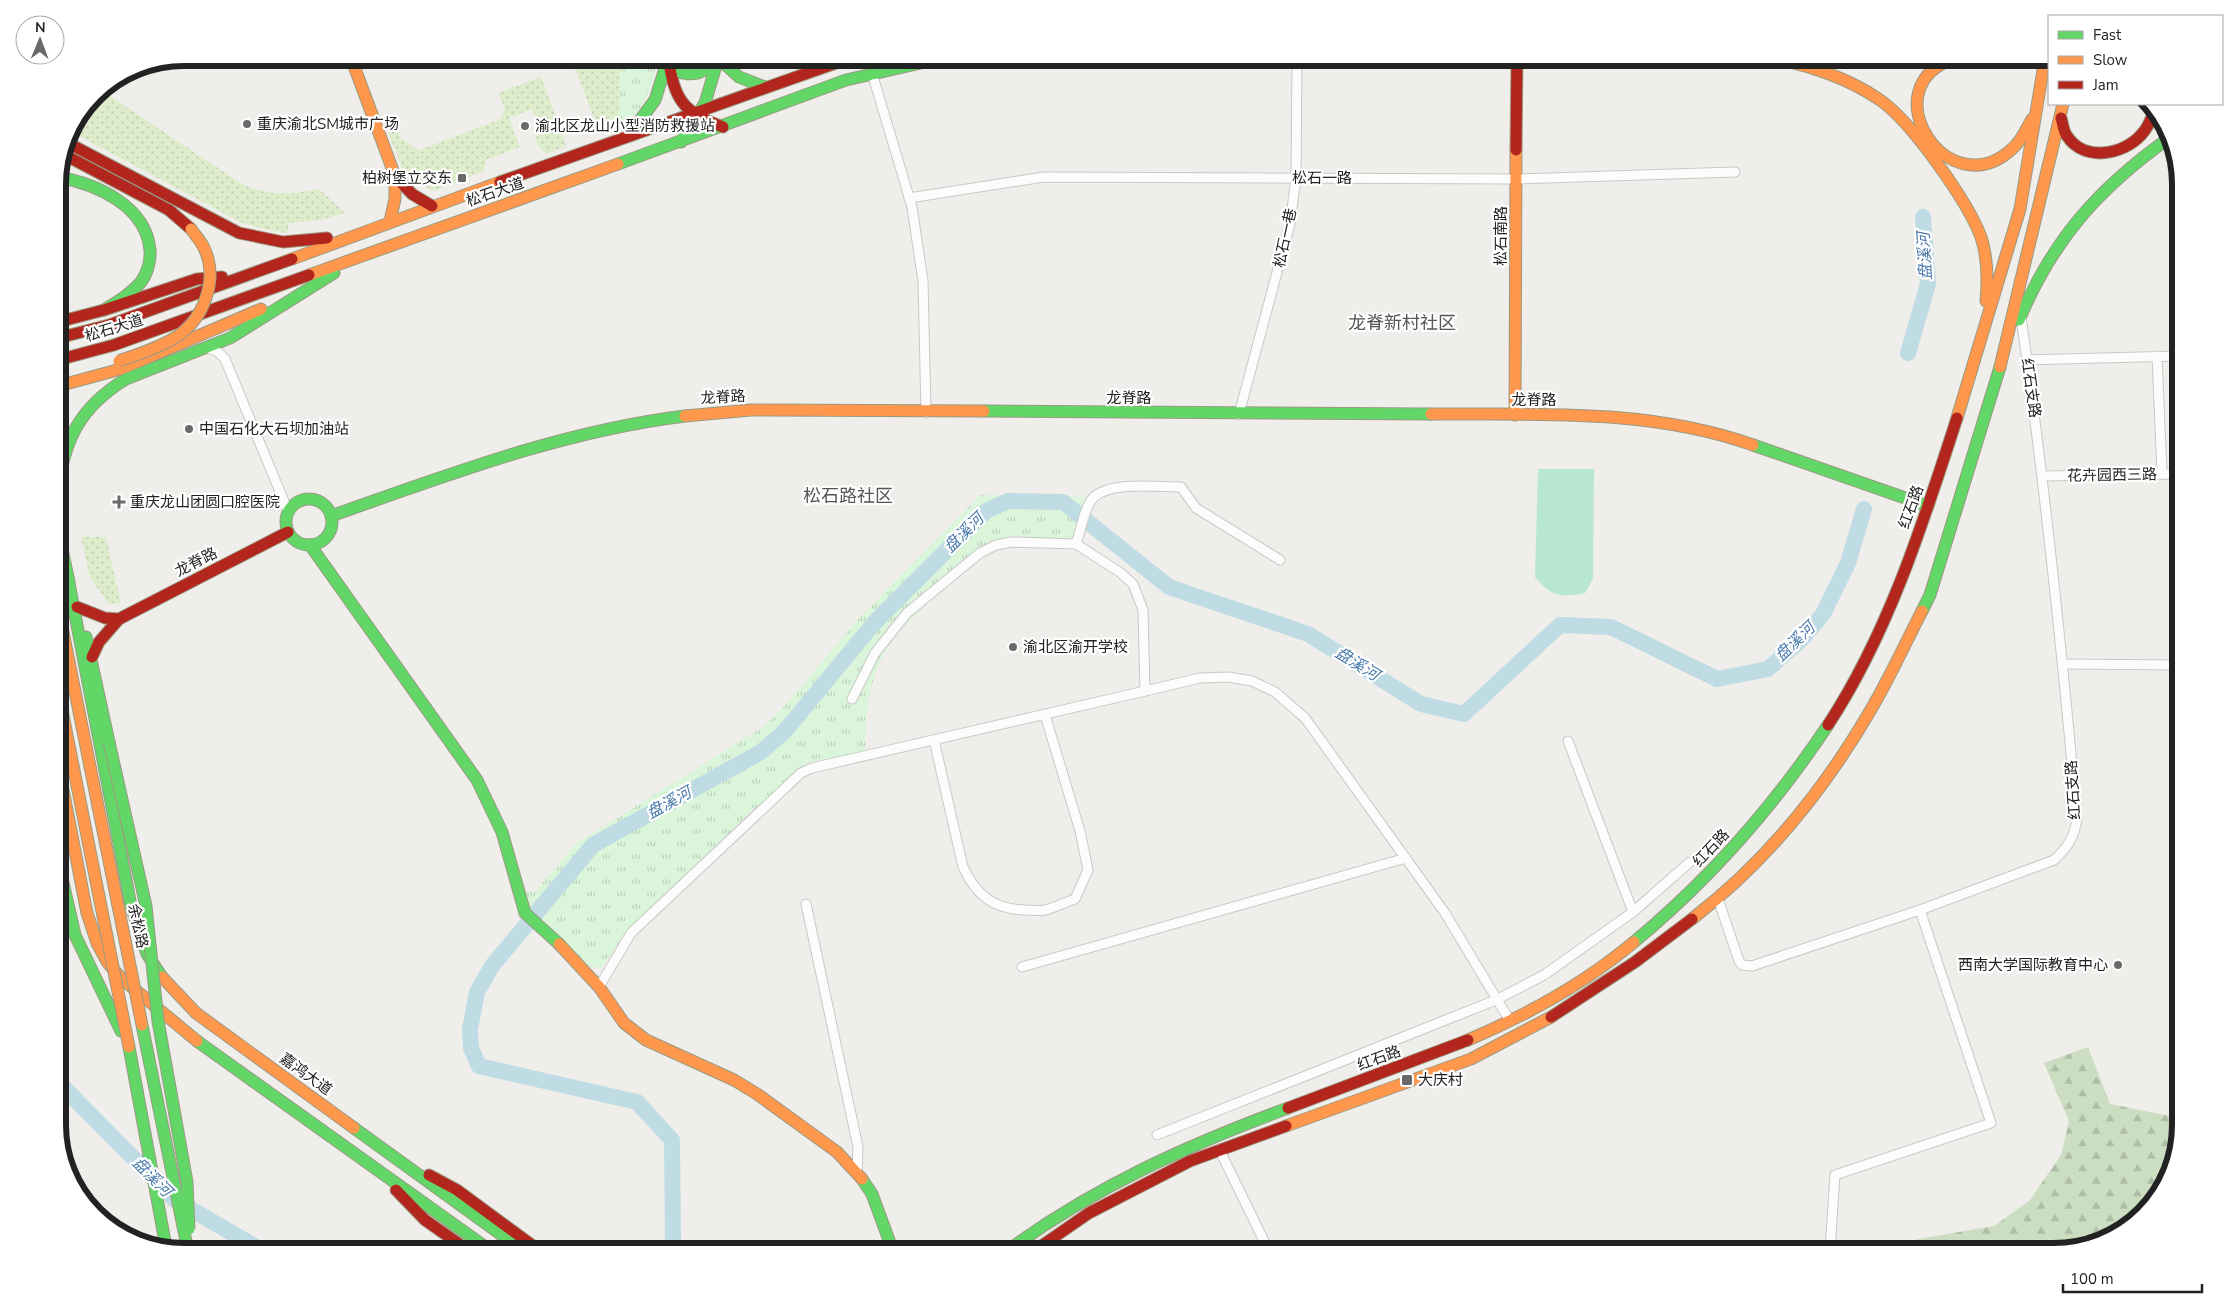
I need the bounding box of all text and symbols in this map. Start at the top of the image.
north arrow [15,15,65,65]
legend [2048,15,2223,105]
text: N [35,18,46,37]
text: Fast [2093,25,2122,45]
text: Slow [2093,50,2128,70]
text: Jam [2092,75,2119,95]
place label: 重庆渝北SM城市广场 [257,114,399,134]
place label: 渝北区龙山小型消防救援站 [535,116,715,136]
marker: 重庆渝北SM城市广场 [241,118,253,130]
marker: 渝北区龙山小型消防救援站 [519,120,531,132]
place label: 柏树堡立交东 [362,168,452,188]
street label: 松石一路 [1292,168,1352,188]
marker: 柏树堡立交东 [456,172,468,184]
street label: 松石大道 [463,173,527,211]
street label: 松石南路 [1491,206,1511,266]
street label: 松石一巷 [1269,207,1301,269]
water label: 盘溪河 [1913,228,1937,281]
street label: 松石大道 [82,310,146,346]
district label: 龙脊新村社区 [1348,311,1456,335]
street label: 红石支路 [2017,357,2045,419]
street label: 龙脊路 [700,386,746,408]
street label: 龙脊路 [1106,388,1152,408]
street label: 龙脊路 [1511,390,1557,410]
place label: 中国石化大石坝加油站 [199,419,349,439]
marker: 中国石化大石坝加油站 [183,423,195,435]
street label: 花卉园西三路 [2067,464,2157,486]
street label: 红石路 [1894,482,1928,532]
district label: 松石路社区 [803,484,893,508]
place label: 重庆龙山团圆口腔医院 [130,492,280,512]
marker: 重庆龙山团圆口腔医院 [112,495,126,509]
water label: 盘溪河 [939,506,991,558]
street label: 龙脊路 [171,543,221,581]
water label: 盘溪河 [1770,615,1822,667]
place label: 渝北区渝开学校 [1023,637,1128,657]
marker: 渝北区渝开学校 [1007,641,1019,653]
water label: 盘溪河 [1331,642,1386,688]
street label: 红石支路 [2061,759,2085,821]
water label: 盘溪河 [643,780,698,824]
street label: 红石路 [1688,825,1734,871]
street label: 余松路 [124,902,152,950]
place label: 西南大学国际教育中心 [1958,955,2108,975]
marker: 西南大学国际教育中心 [2112,959,2124,971]
street label: 红石路 [1354,1041,1404,1075]
street label: 嘉鸿大道 [276,1048,336,1100]
place label: 大庆村 [1418,1070,1463,1090]
marker: 大庆村 [1400,1073,1414,1087]
water label: 盘溪河 [127,1152,179,1204]
scale bar [2063,1262,2202,1294]
text: 100 m [2070,1269,2114,1289]

